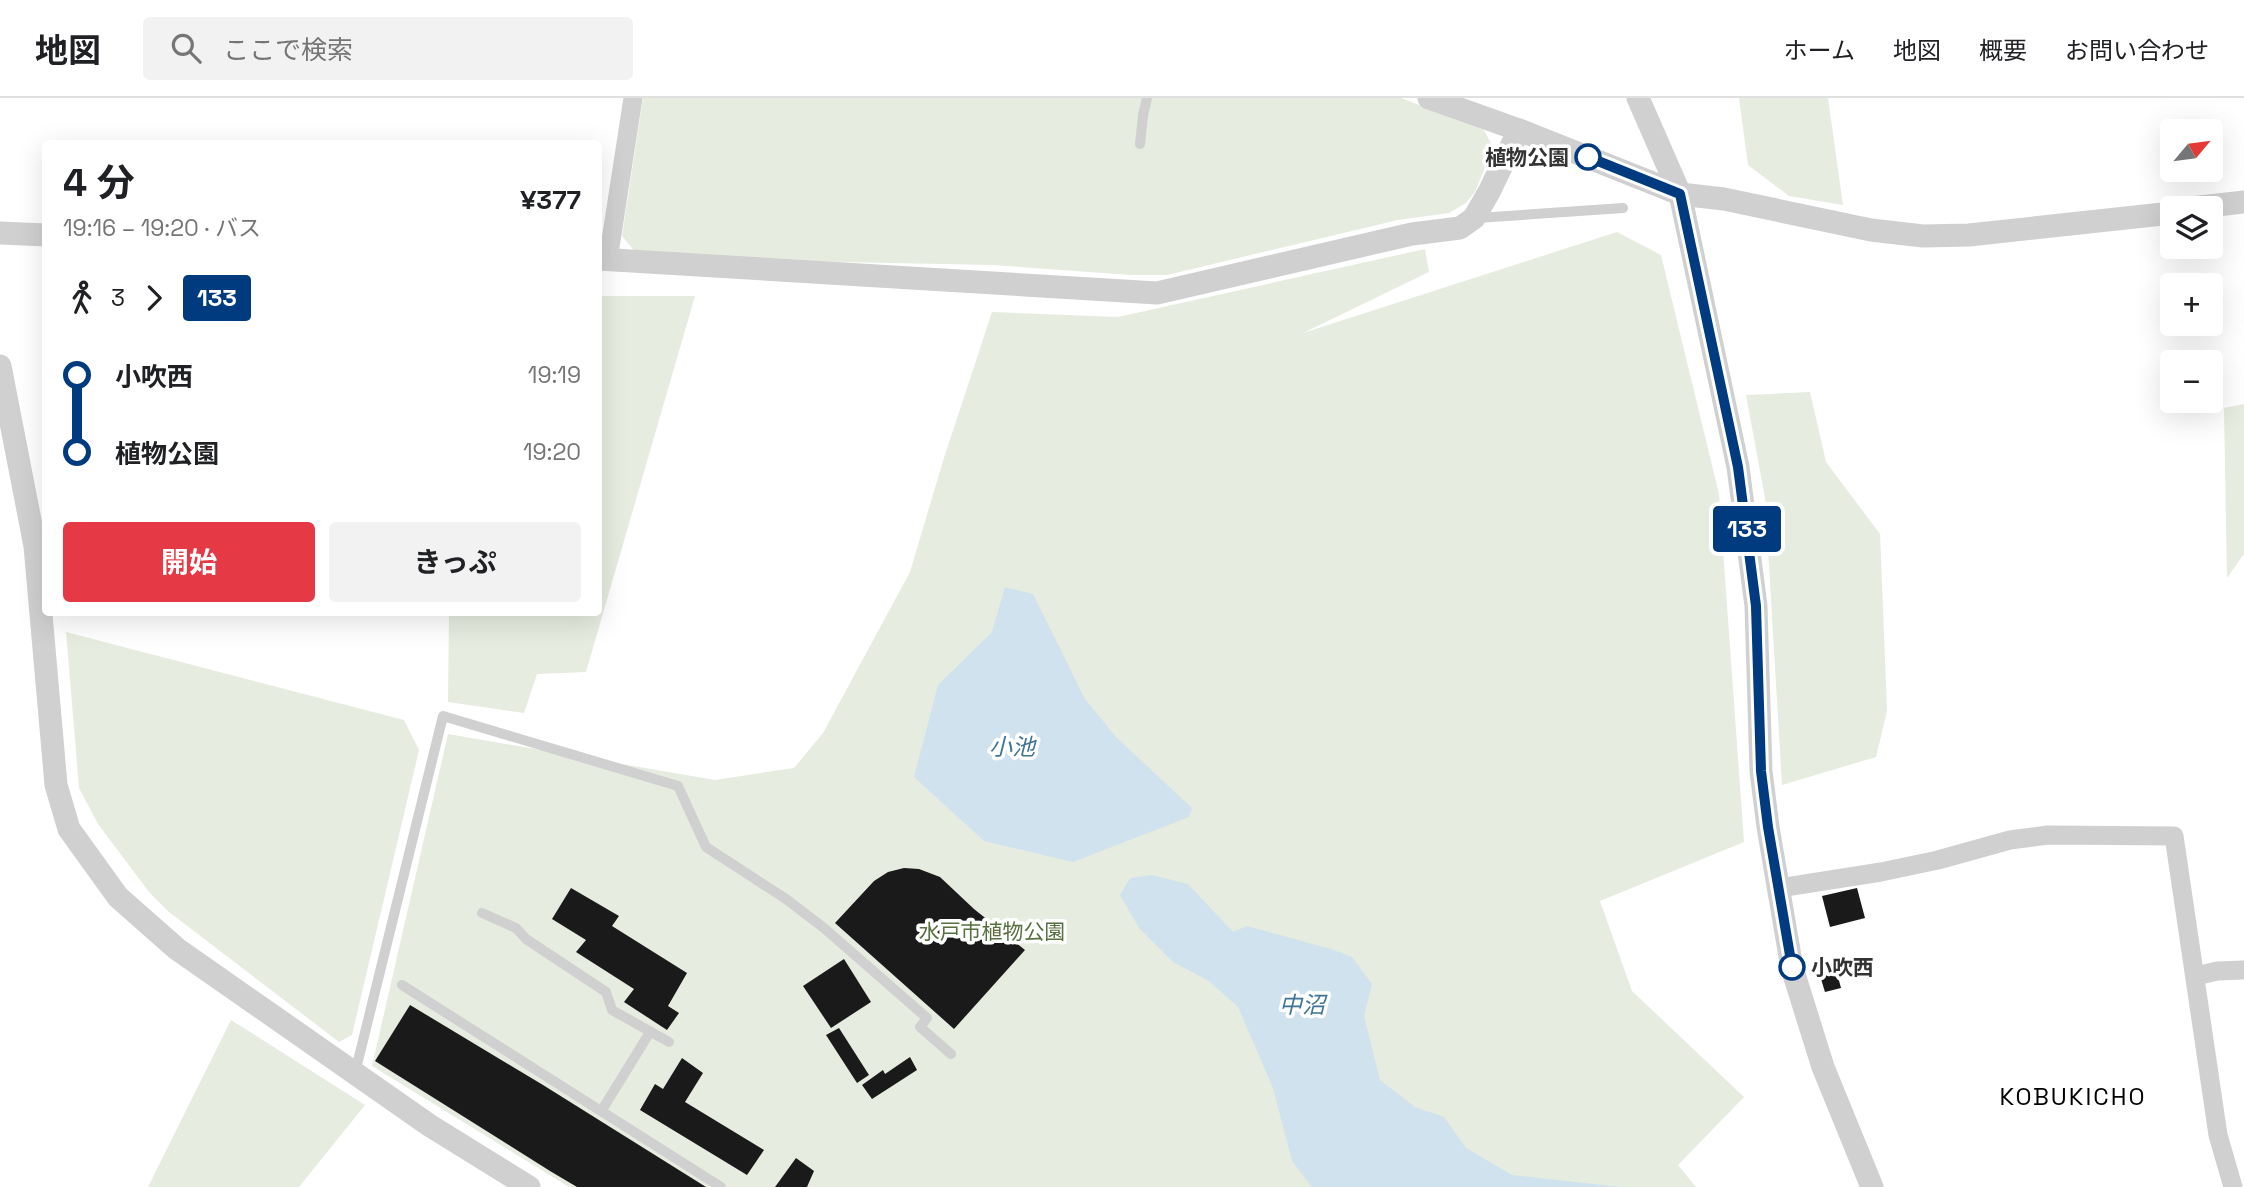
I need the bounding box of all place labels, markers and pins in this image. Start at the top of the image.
place label: 植物公園 [1485,144,1569,171]
marker: 植物公園 [1575,144,1601,170]
marker: 小吹西 [1779,954,1805,980]
place label: 小吹西 [1811,954,1874,981]

